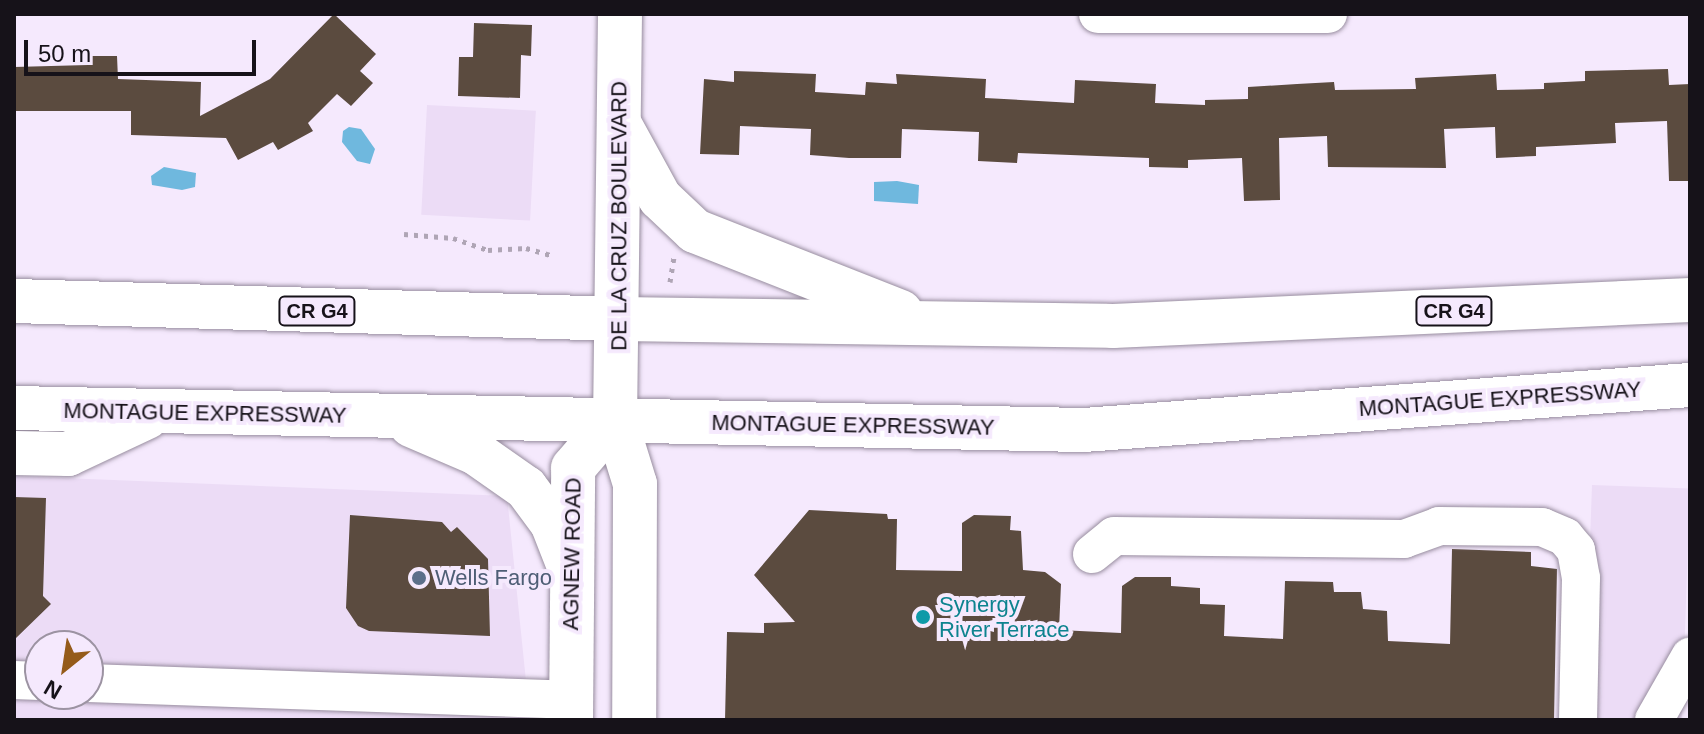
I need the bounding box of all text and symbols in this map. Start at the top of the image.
scale bar [28,24,260,74]
text: 50 m [38,40,91,67]
street label: DE LA CRUZ BOULEVARD [606,81,632,351]
road number: CR G4 [277,295,357,327]
road number: CR G4 [1414,295,1494,327]
street label: MONTAGUE EXPRESSWAY [1358,376,1642,422]
street label: MONTAGUE EXPRESSWAY [63,397,347,429]
street label: MONTAGUE EXPRESSWAY [711,409,995,441]
street label: AGNEW ROAD [557,477,587,631]
place label: Wells Fargo [435,565,552,591]
marker: Wells Fargo [410,569,428,587]
place label: Synergy River Terrace [939,591,1070,642]
marker: Synergy River Terrace [914,608,932,626]
north arrow [24,630,104,710]
text: N [40,675,66,704]

